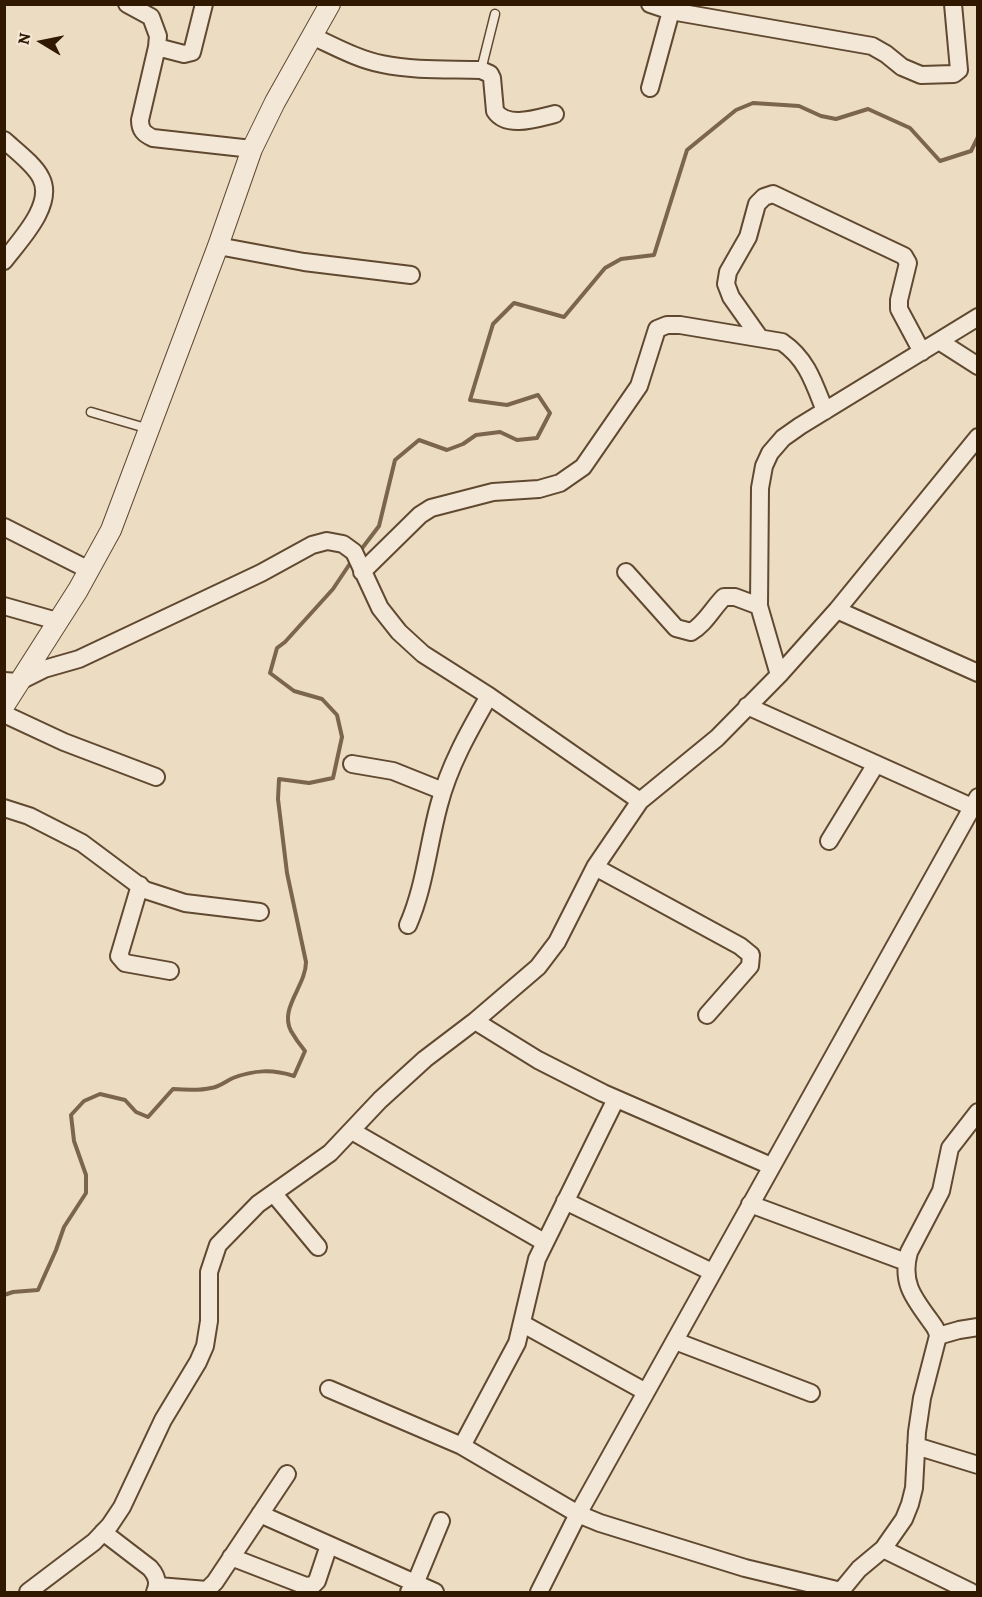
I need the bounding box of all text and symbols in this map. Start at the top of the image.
north arrow [12,12,72,72]
text: N [12,31,36,47]

